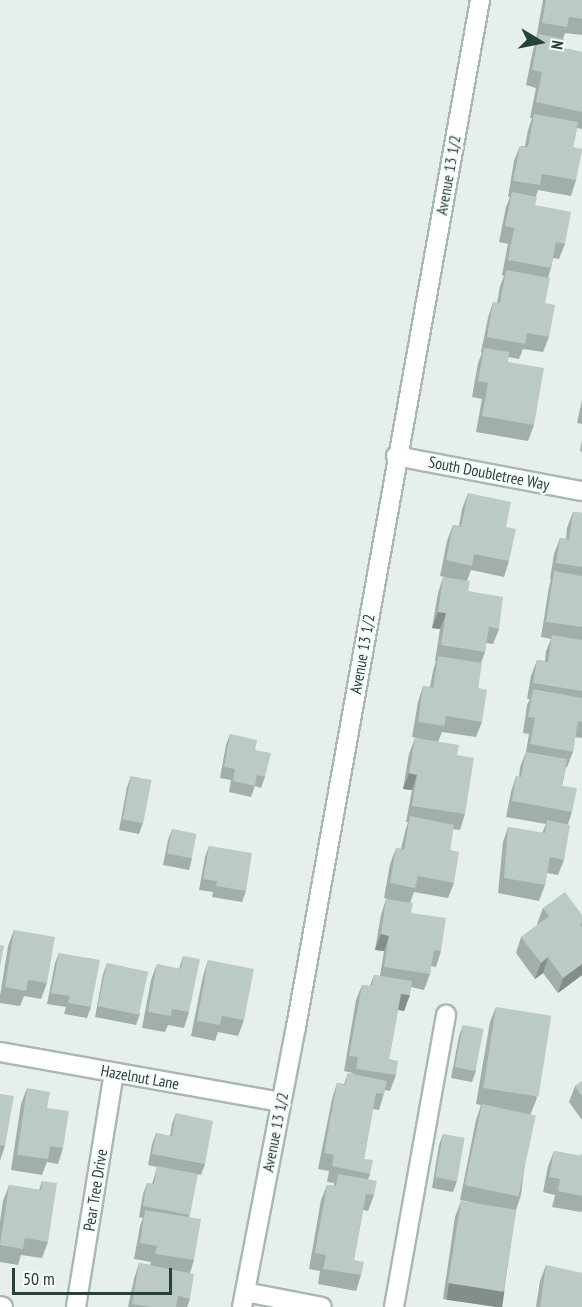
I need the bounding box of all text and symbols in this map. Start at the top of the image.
north arrow [510,12,570,72]
text: N [547,39,568,51]
street label: Avenue 13 1/2 [432,134,464,216]
street label: South Doubletree Way [427,452,551,494]
street label: Avenue 13 1/2 [346,613,378,695]
street label: Hazelnut Lane [99,1061,181,1093]
street label: Avenue 13 1/2 [258,1091,292,1173]
street label: Pear Tree Drive [79,1147,111,1233]
scale bar [15,1256,176,1294]
text: 50 m [23,1267,55,1290]

